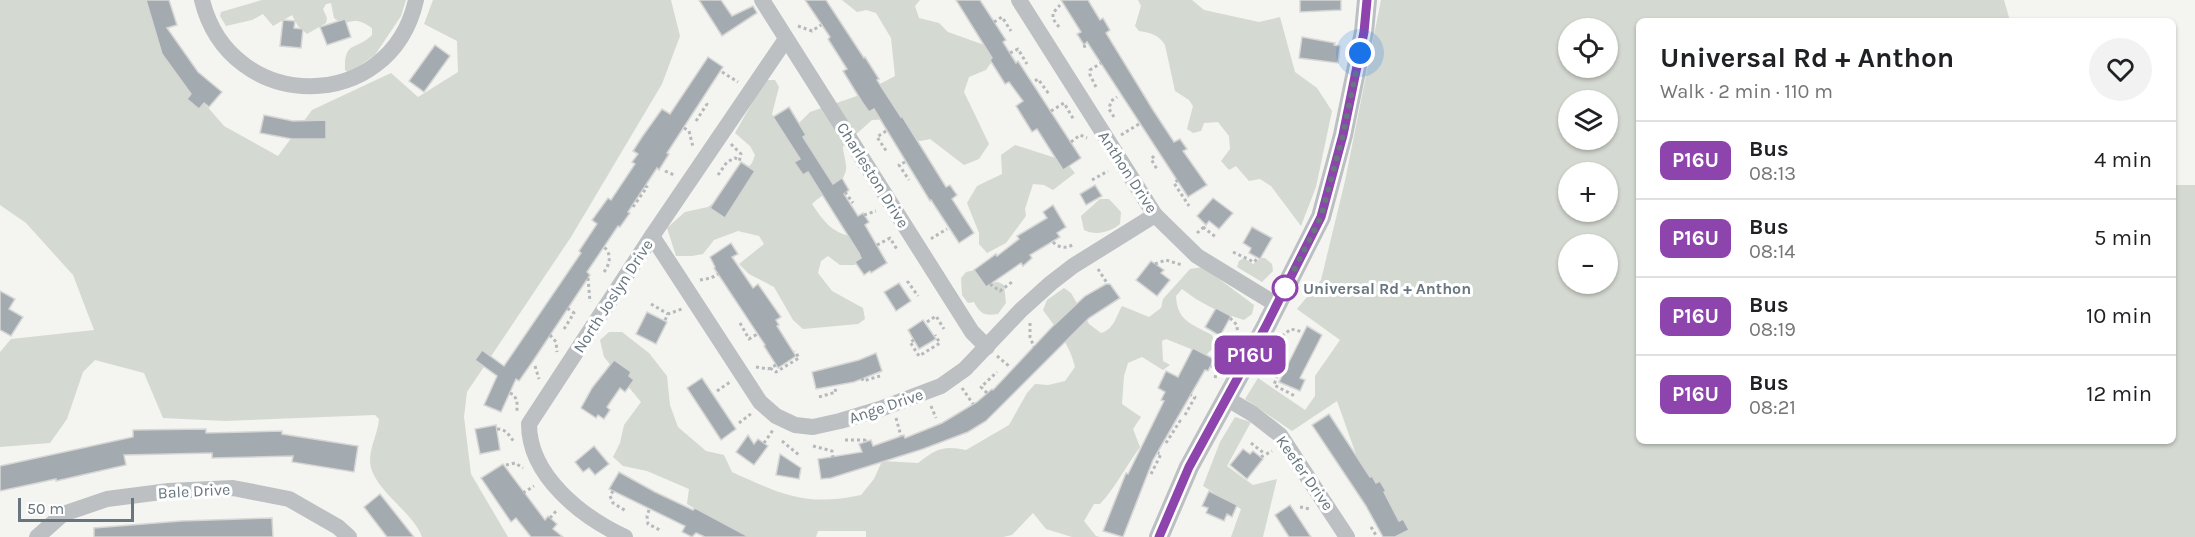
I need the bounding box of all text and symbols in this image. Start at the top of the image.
map controls [1558,18,1618,294]
button: locate [1558,18,1618,78]
your location [1345,38,1375,68]
button: heart [2089,38,2152,101]
text: Universal Rd + Anthon [1660,41,1954,74]
text: Walk · 2 min · 110 m [1660,80,1833,103]
button: layers [1558,90,1618,150]
street label: Charleston Drive [833,119,913,231]
street label: Anthon Drive [1094,127,1162,217]
text: Bus [1749,136,1789,162]
text: 4 min [2094,147,2152,173]
text: P16U [1672,148,1719,172]
button: + [1558,162,1618,222]
text: 08:13 [1749,162,1796,185]
text: Bus [1749,214,1789,240]
text: 5 min [2094,225,2152,251]
text: P16U [1672,226,1719,250]
button: − [1558,234,1618,294]
street label: North Joslyn Drive [569,236,657,356]
text: 08:14 [1749,240,1795,263]
marker: Universal Rd + Anthon [1272,275,1298,301]
place label: Universal Rd + Anthon [1303,279,1471,298]
text: Bus [1749,292,1789,318]
text: 10 min [2086,303,2152,329]
text: P16U [1672,304,1719,328]
text: 08:19 [1749,318,1796,341]
line badge: P16U [1208,336,1292,374]
text: P16U [1227,343,1273,367]
text: Bus [1749,370,1789,396]
text: 12 min [2086,381,2152,407]
text: P16U [1672,382,1719,406]
street label: Ange Drive [846,384,926,428]
text: 08:21 [1749,396,1796,419]
street label: Keefer Drive [1272,432,1338,514]
street label: Bale Drive [157,480,231,502]
scale bar [18,495,134,522]
text: 50 m [27,499,64,518]

